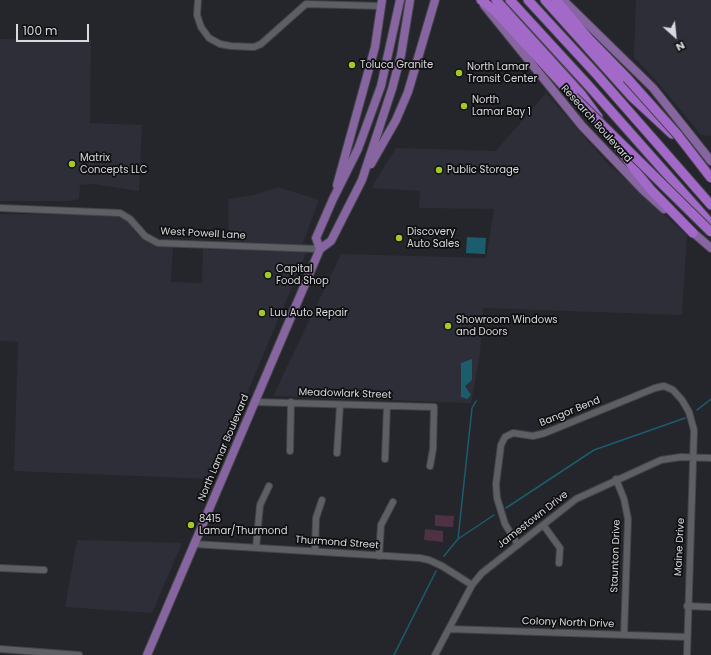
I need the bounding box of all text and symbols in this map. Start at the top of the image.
scale bar [18,16,91,42]
north arrow [655,16,695,56]
text: 100 m [23,22,57,39]
text: N [673,38,688,56]
place label: Toluca Granite [360,59,433,71]
marker: Toluca Granite [347,60,357,70]
place label: North Lamar Transit Center [467,61,537,84]
marker: North Lamar Transit Center [454,68,464,78]
street label: Research Boulevard [558,83,634,165]
place label: North Lamar Bay 1 [472,94,531,118]
marker: North Lamar Bay 1 [459,101,469,111]
place label: Matrix Concepts LLC [80,152,147,176]
marker: Matrix Concepts LLC [67,159,77,169]
place label: Public Storage [447,164,519,176]
marker: Public Storage [434,165,444,175]
street label: West Powell Lane [160,226,246,242]
place label: Discovery Auto Sales [407,226,459,250]
marker: Discovery Auto Sales [394,233,404,243]
place label: Capital Food Shop [276,263,329,286]
marker: Capital Food Shop [263,270,273,280]
place label: Luu Auto Repair [270,307,348,319]
marker: Luu Auto Repair [257,308,267,318]
place label: Showroom Windows and Doors [456,314,558,338]
marker: Showroom Windows and Doors [443,321,453,331]
street label: Meadowlark Street [298,386,392,402]
street label: North Lamar Boulevard [196,393,252,503]
street label: Bangor Bend [538,394,602,430]
street label: Jamestown Drive [495,489,571,551]
place label: 8415 Lamar/Thurmond [199,513,287,536]
street label: Maine Drive [672,518,688,576]
street label: Staunton Drive [609,519,623,593]
marker: 8415 Lamar/Thurmond [186,520,196,530]
street label: Thurmond Street [295,534,379,552]
street label: Colony North Drive [522,615,614,631]

